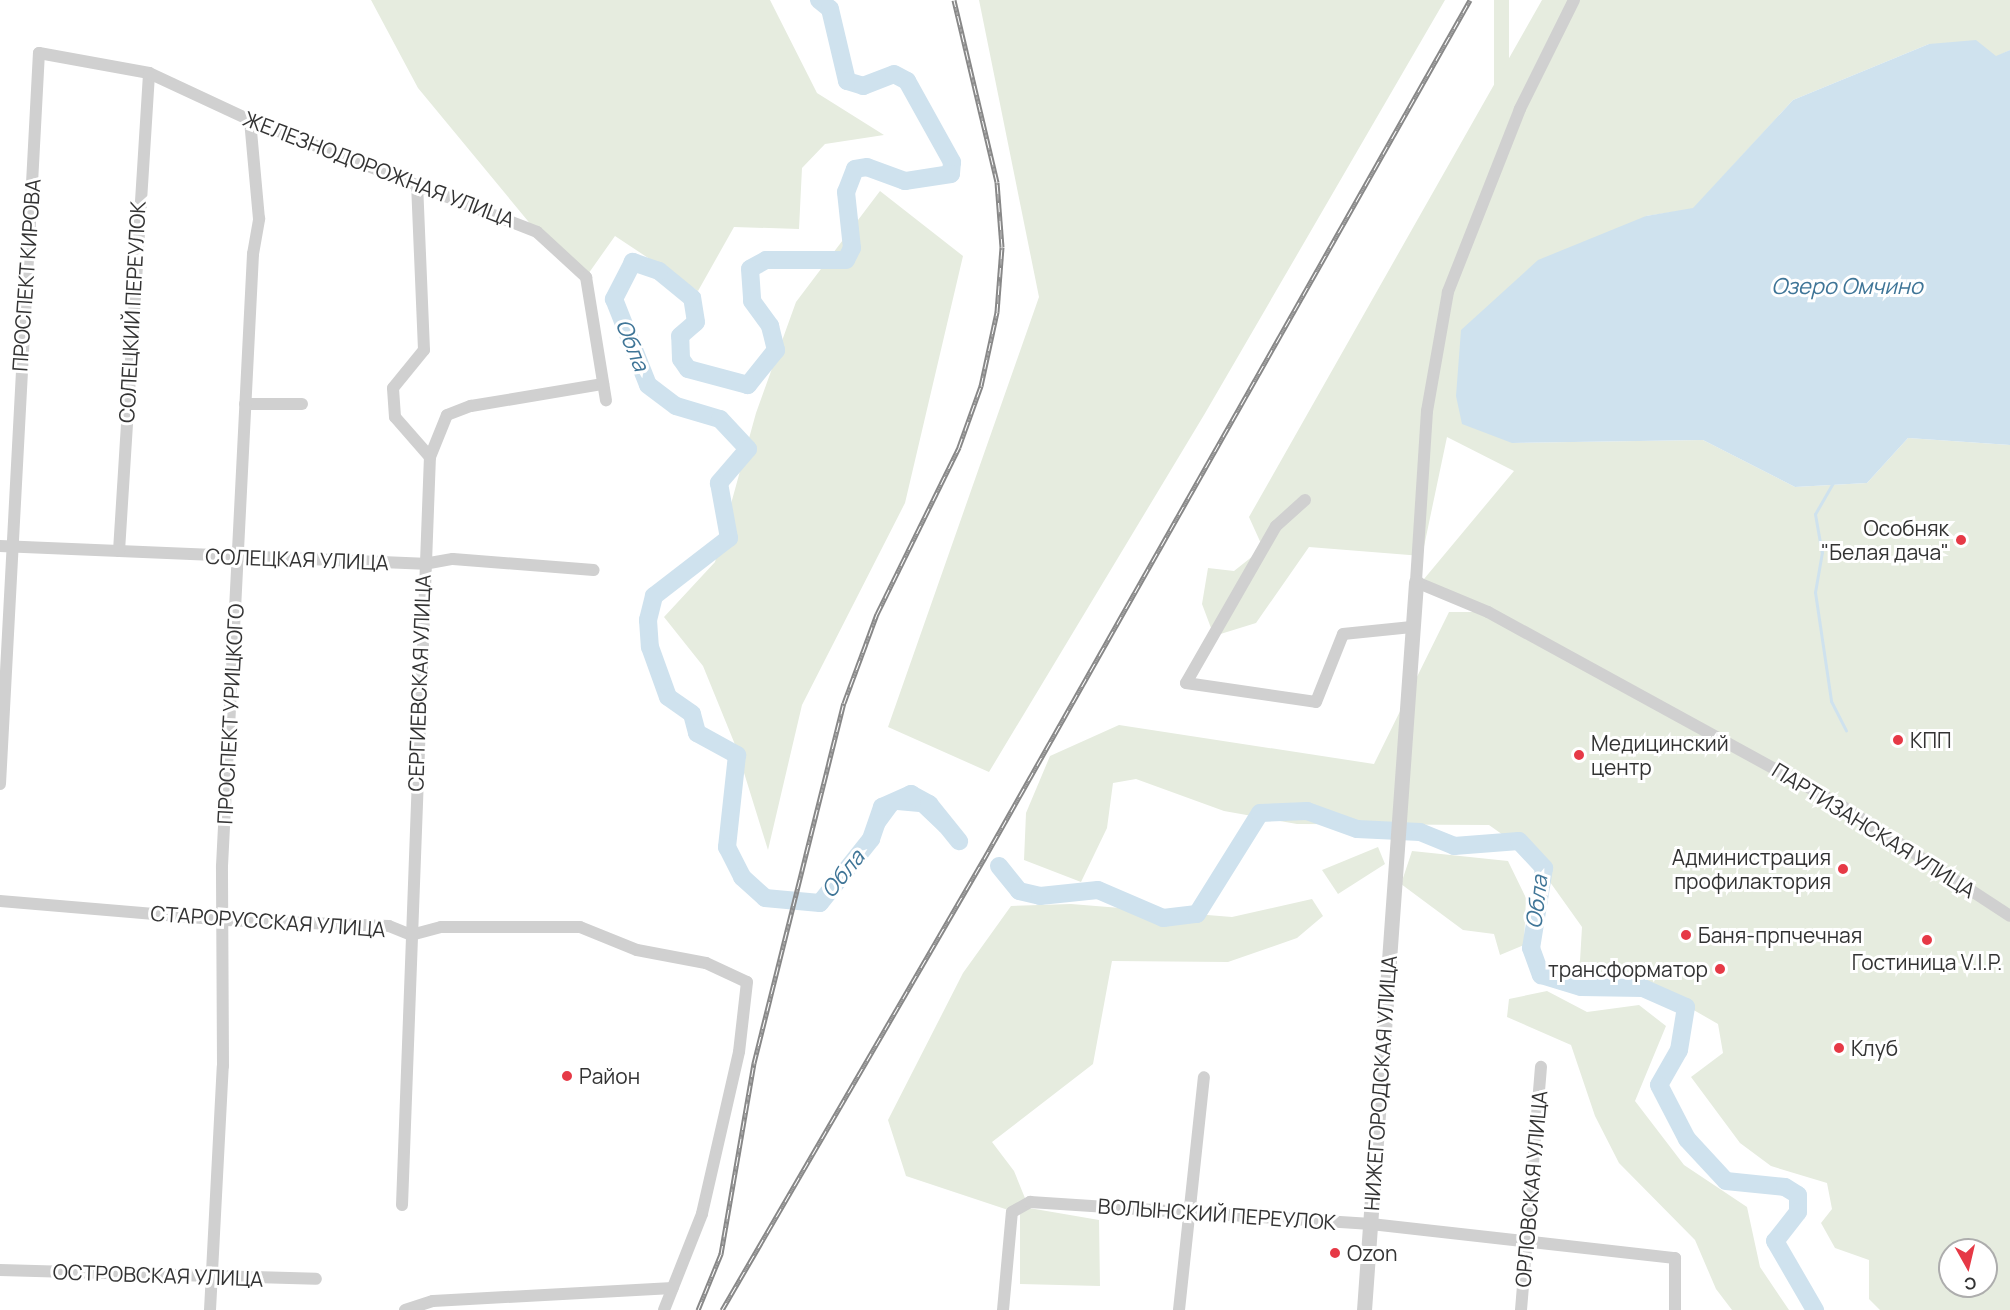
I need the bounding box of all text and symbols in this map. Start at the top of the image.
street label: ЖЕЛЕЗНОДОРОЖНАЯ УЛИЦА [240,106,518,232]
street label: ПРОСПЕКТ КИРОВА [7,177,45,373]
street label: СОЛЕЦКИЙ ПЕРЕУЛОК [114,200,150,424]
water label: Озеро Омчино [1771,274,1923,300]
water label: Обла [610,315,654,375]
place label: Особняк "Белая дача" [1821,515,1949,565]
marker: Особняк "Белая дача" [1954,533,1968,547]
street label: СОЛЕЦКАЯ УЛИЦА [205,543,389,575]
street label: СЕРГИЕВСКАЯ УЛИЦА [403,574,435,792]
street label: ПРОСПЕКТ УРИЦКОГО [212,603,248,825]
place label: КПП [1910,727,1952,753]
place label: Медицинский центр [1591,730,1729,780]
marker: КПП [1891,733,1905,747]
marker: Медицинский центр [1572,748,1586,762]
street label: ПАРТИЗАНСКАЯ УЛИЦА [1768,757,1980,903]
place label: Администрация профилактория [1672,844,1831,894]
water label: Обла [816,845,870,903]
marker: Администрация профилактория [1836,862,1850,876]
water label: Обла [1521,874,1553,930]
street label: СТАРОРУССКАЯ УЛИЦА [150,900,386,942]
place label: Баня-прпчечная [1698,922,1862,948]
marker: Баня-прпчечная [1679,928,1693,942]
marker: Гостиница V.I.P. [1920,933,1934,947]
place label: Гостиница V.I.P. [1852,949,2002,975]
street label: НИЖЕГОРОДСКАЯ УЛИЦА [1359,954,1401,1212]
place label: трансформатор [1548,956,1708,982]
marker: трансформатор [1713,962,1727,976]
place label: Клуб [1851,1035,1898,1061]
marker: Клуб [1832,1041,1846,1055]
place label: Район [579,1063,640,1089]
marker: Район [560,1069,574,1083]
street label: ОРЛОВСКАЯ УЛИЦА [1510,1090,1552,1288]
street label: ВОЛЫНСКИЙ ПЕРЕУЛОК [1097,1193,1337,1235]
north arrow [1938,1238,1998,1298]
place label: Ozon [1347,1240,1397,1266]
marker: Ozon [1328,1246,1342,1260]
street label: ОСТРОВСКАЯ УЛИЦА [52,1259,264,1291]
text: С [1963,1272,1978,1296]

